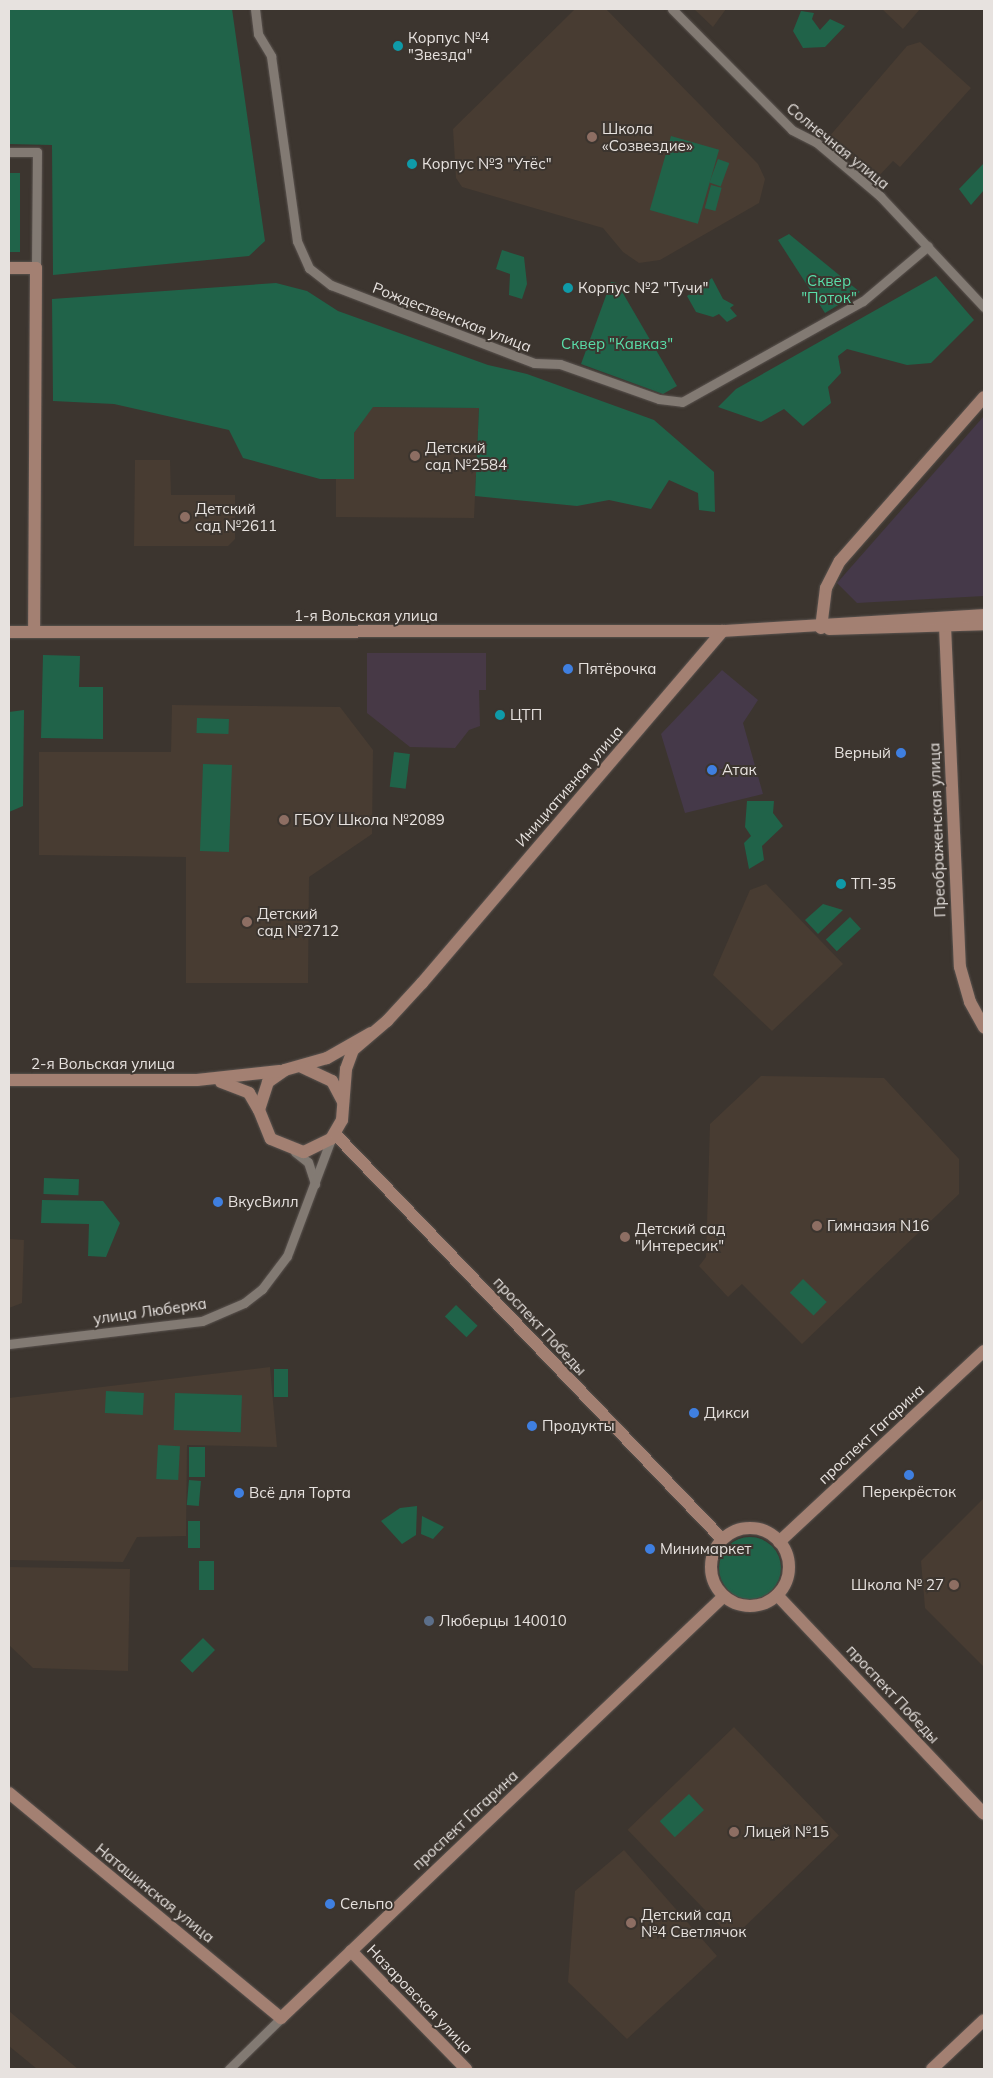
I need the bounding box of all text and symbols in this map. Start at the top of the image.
place label: Корпус №4 "Звезда" [408,28,489,63]
marker: Корпус №4 "Звезда" [392,40,404,52]
street label: Солнечная улица [783,99,893,193]
place label: Школа «Созвездие» [602,119,693,154]
marker: Школа «Созвездие» [586,131,598,143]
place label: Корпус №3 "Утёс" [422,155,552,173]
marker: Корпус №3 "Утёс" [406,158,418,170]
park label: Сквер "Поток" [801,271,857,306]
street label: Рождественская улица [370,278,534,356]
place label: Корпус №2 "Тучи" [578,279,708,297]
marker: Корпус №2 "Тучи" [562,282,574,294]
park label: Сквер "Кавказ" [561,335,673,353]
place label: Детский сад №2584 [425,438,507,473]
marker: Детский сад №2584 [409,450,421,462]
place label: Детский сад №2611 [195,499,277,534]
marker: Детский сад №2611 [179,511,191,523]
street label: 1-я Вольская улица [294,607,438,625]
place label: Пятёрочка [578,660,656,678]
marker: Пятёрочка [562,663,574,675]
place label: ЦТП [510,706,542,724]
marker: ЦТП [494,709,506,721]
street label: Инициативная улица [512,722,626,850]
street label: Преображенская улица [925,742,949,918]
place label: Верный [834,744,891,762]
marker: Верный [895,747,907,759]
place label: Атак [722,761,757,779]
marker: Атак [706,764,718,776]
place label: ГБОУ Школа №2089 [294,811,445,829]
marker: ГБОУ Школа №2089 [278,814,290,826]
place label: ТП-35 [851,875,896,893]
marker: ТП-35 [835,878,847,890]
place label: Детский сад №2712 [257,904,339,939]
marker: Детский сад №2712 [241,916,253,928]
street label: 2-я Вольская улица [31,1055,175,1073]
place label: ВкусВилл [228,1193,299,1211]
marker: ВкусВилл [212,1196,224,1208]
place label: Гимназия N16 [827,1217,929,1235]
place label: Детский сад "Интересик" [635,1219,725,1254]
marker: Гимназия N16 [811,1220,823,1232]
marker: Детский сад "Интересик" [619,1231,631,1243]
street label: проспект Победы [490,1273,590,1379]
street label: улица Люберка [92,1294,208,1328]
street label: проспект Гагарина [814,1380,928,1488]
place label: Дикси [704,1404,750,1422]
marker: Дикси [688,1407,700,1419]
place label: Продукты [542,1417,615,1435]
marker: Продукты [526,1420,538,1432]
marker: Перекрёсток [903,1469,915,1481]
place label: Перекрёсток [862,1483,956,1501]
place label: Всё для Торта [249,1484,351,1502]
marker: Всё для Торта [233,1487,245,1499]
place label: Минимаркет [660,1540,751,1558]
marker: Минимаркет [644,1543,656,1555]
place label: Школа № 27 [851,1576,944,1594]
marker: Школа № 27 [948,1579,960,1591]
place label: Люберцы 140010 [439,1612,567,1630]
marker: Люберцы 140010 [423,1615,435,1627]
street label: проспект Победы [843,1641,943,1747]
street label: проспект Гагарина [408,1766,522,1874]
place label: Лицей №15 [744,1823,829,1841]
marker: Лицей №15 [728,1826,740,1838]
street label: Наташинская улица [92,1840,218,1946]
place label: Сельпо [340,1895,393,1913]
marker: Сельпо [324,1898,336,1910]
place label: Детский сад №4 Светлячок [641,1905,746,1940]
marker: Детский сад №4 Светлячок [625,1917,637,1929]
street label: Назаровская улица [363,1941,477,2057]

